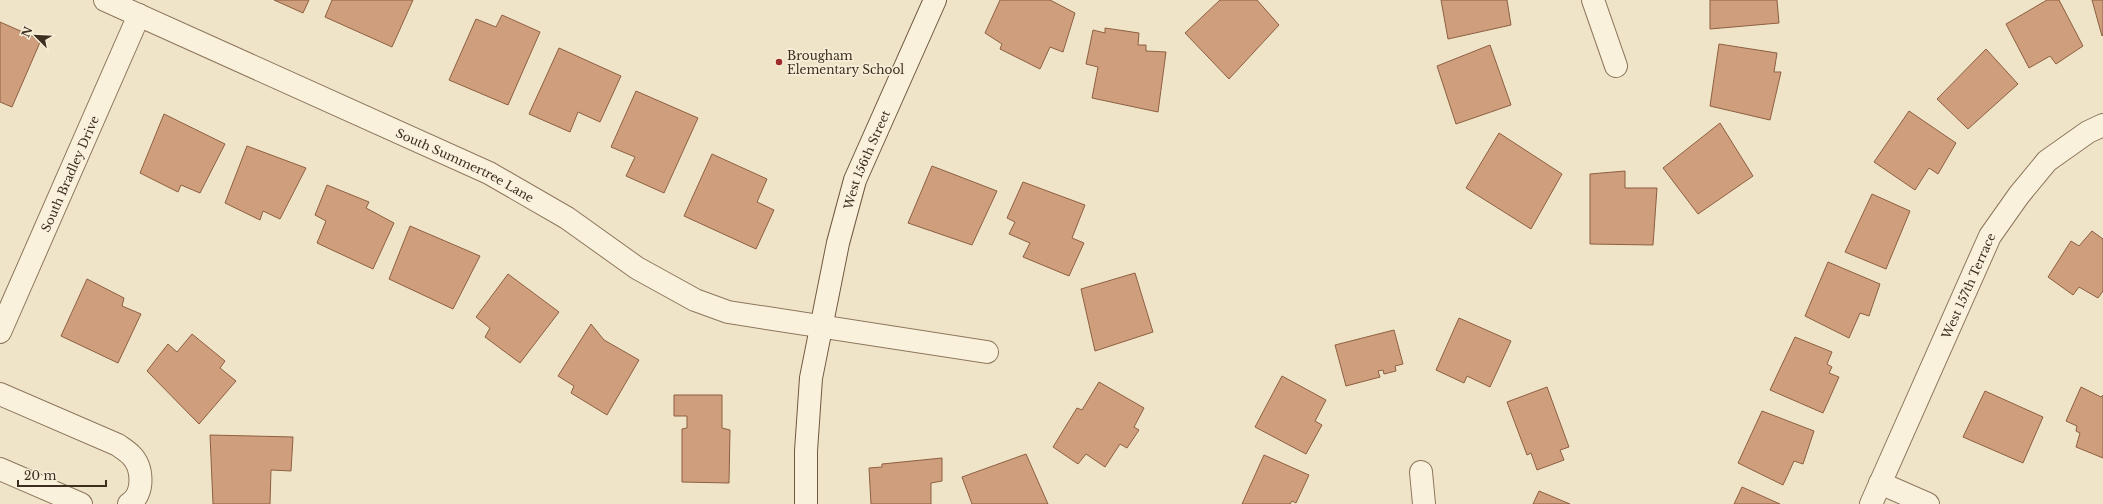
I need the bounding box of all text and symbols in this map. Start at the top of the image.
north arrow [16,16,56,56]
text: N [18,24,36,40]
place label: Brougham Elementary School [787,48,904,77]
marker: Brougham Elementary School [774,57,784,67]
street label: West 156th Street [840,107,893,212]
street label: South Bradley Drive [37,113,102,234]
street label: South Summertree Lane [394,125,537,205]
street label: West 157th Terrace [1938,230,1998,342]
scale bar [18,462,106,488]
text: 20 m [24,468,56,483]

